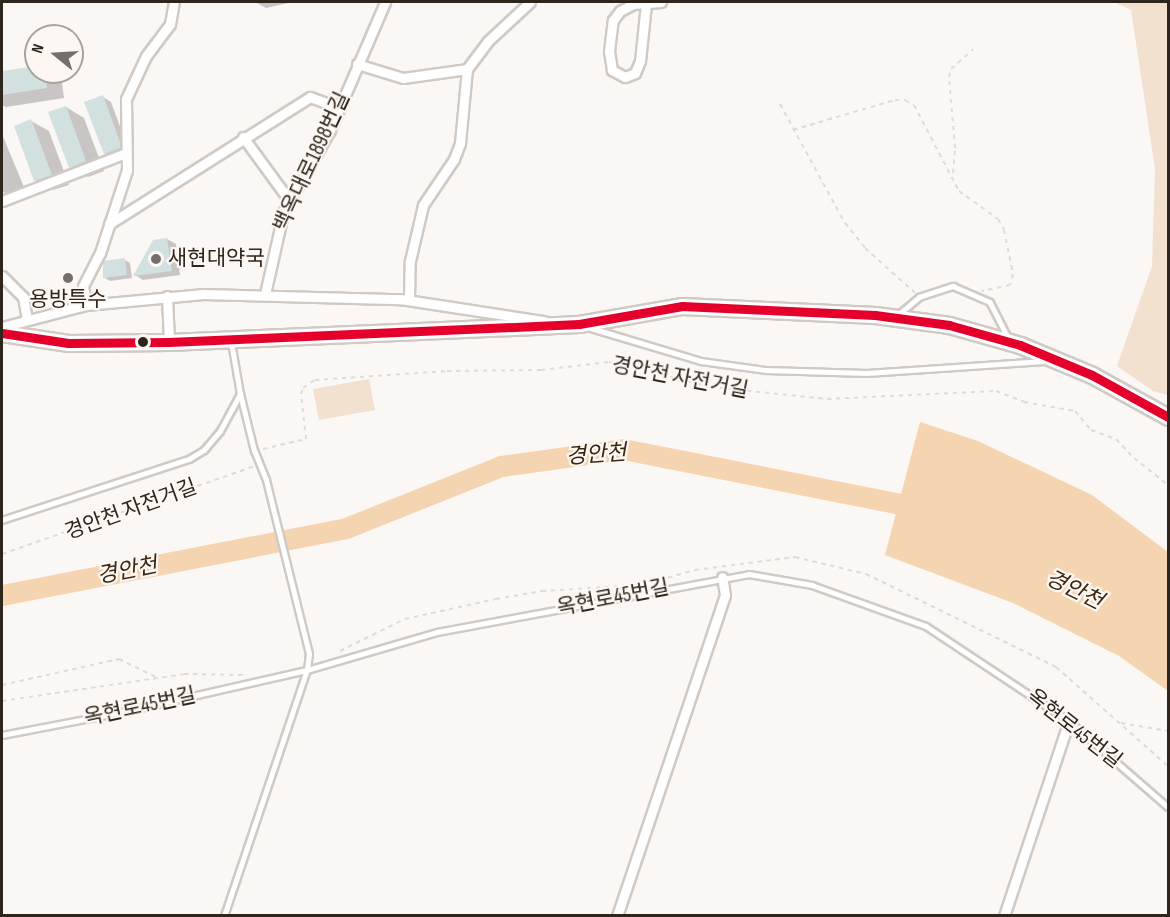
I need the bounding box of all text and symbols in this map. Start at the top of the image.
north arrow [24,24,84,84]
text: N [28,42,49,56]
street label: 백옥대로1898번길 [269,88,355,236]
place label: 새현대약국 [168,246,265,272]
marker: 새현대약국 [149,252,163,266]
marker: 용방특수 [61,271,75,285]
place label: 용방특수 [29,287,107,313]
unlabelled marker [137,336,149,348]
street label: 경안천 자전거길 [610,352,750,404]
water label: 경안천 [565,440,627,470]
street label: 경안천 자전거길 [62,474,200,546]
water label: 경안천 [95,552,159,590]
water label: 경안천 [1041,565,1107,615]
street label: 옥현로45번길 [555,575,671,621]
street label: 옥현로45번길 [82,683,198,731]
street label: 옥현로45번길 [1021,684,1127,774]

